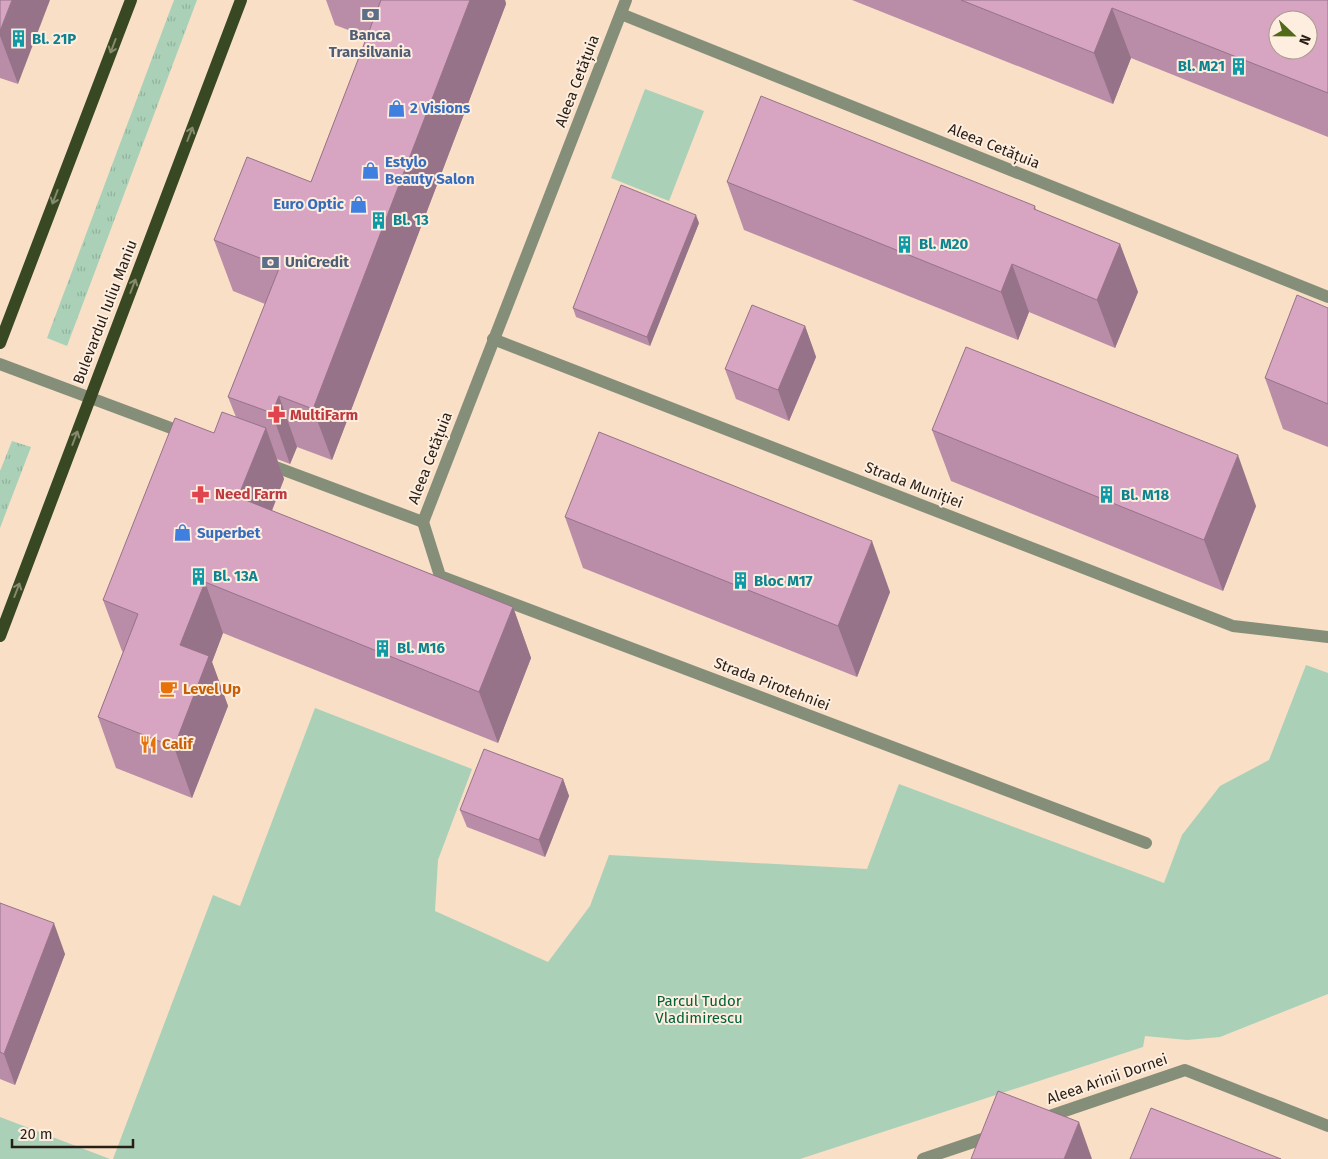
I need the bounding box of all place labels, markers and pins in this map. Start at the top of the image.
bank icon: Banca Transilvania [360,4,380,24]
place label: Banca Transilvania [329,26,411,61]
building icon: Bl. 21P [8,29,28,49]
place label: Bl. 21P [32,30,76,48]
building icon: Bl. M21 [1229,56,1249,76]
place label: Bl. M21 [1178,57,1225,75]
shop icon: 2 Visions [386,98,406,118]
place label: 2 Visions [410,99,470,117]
place label: Estylo Beauty Salon [385,153,475,188]
shop icon: Estylo Beauty Salon [361,161,381,181]
shop icon: Euro Optic [348,194,368,214]
place label: Euro Optic [273,195,345,213]
building icon: Bl. 13 [369,210,389,230]
place label: Bl. 13 [393,211,429,229]
building icon: Bl. M20 [895,234,915,254]
place label: Bl. M20 [919,235,969,253]
bank icon: UniCredit [261,252,281,272]
place label: UniCredit [285,253,349,271]
pharmacy icon: MultiFarm [266,405,286,425]
place label: MultiFarm [290,406,358,424]
pharmacy icon: Need Farm [191,484,211,504]
place label: Need Farm [215,485,287,503]
building icon: Bl. M18 [1097,485,1117,505]
place label: Bl. M18 [1121,486,1169,504]
shop icon: Superbet [173,523,193,543]
place label: Superbet [197,524,261,542]
building icon: Bl. 13A [189,566,209,586]
place label: Bl. 13A [213,567,259,585]
building icon: Bloc M17 [730,571,750,591]
place label: Bloc M17 [754,572,813,590]
building icon: Bl. M16 [373,638,393,658]
place label: Bl. M16 [397,639,445,657]
cafe icon: Level Up [159,679,179,699]
place label: Level Up [183,680,241,698]
restaurant icon: Calif [138,734,158,754]
place label: Calif [162,735,194,753]

